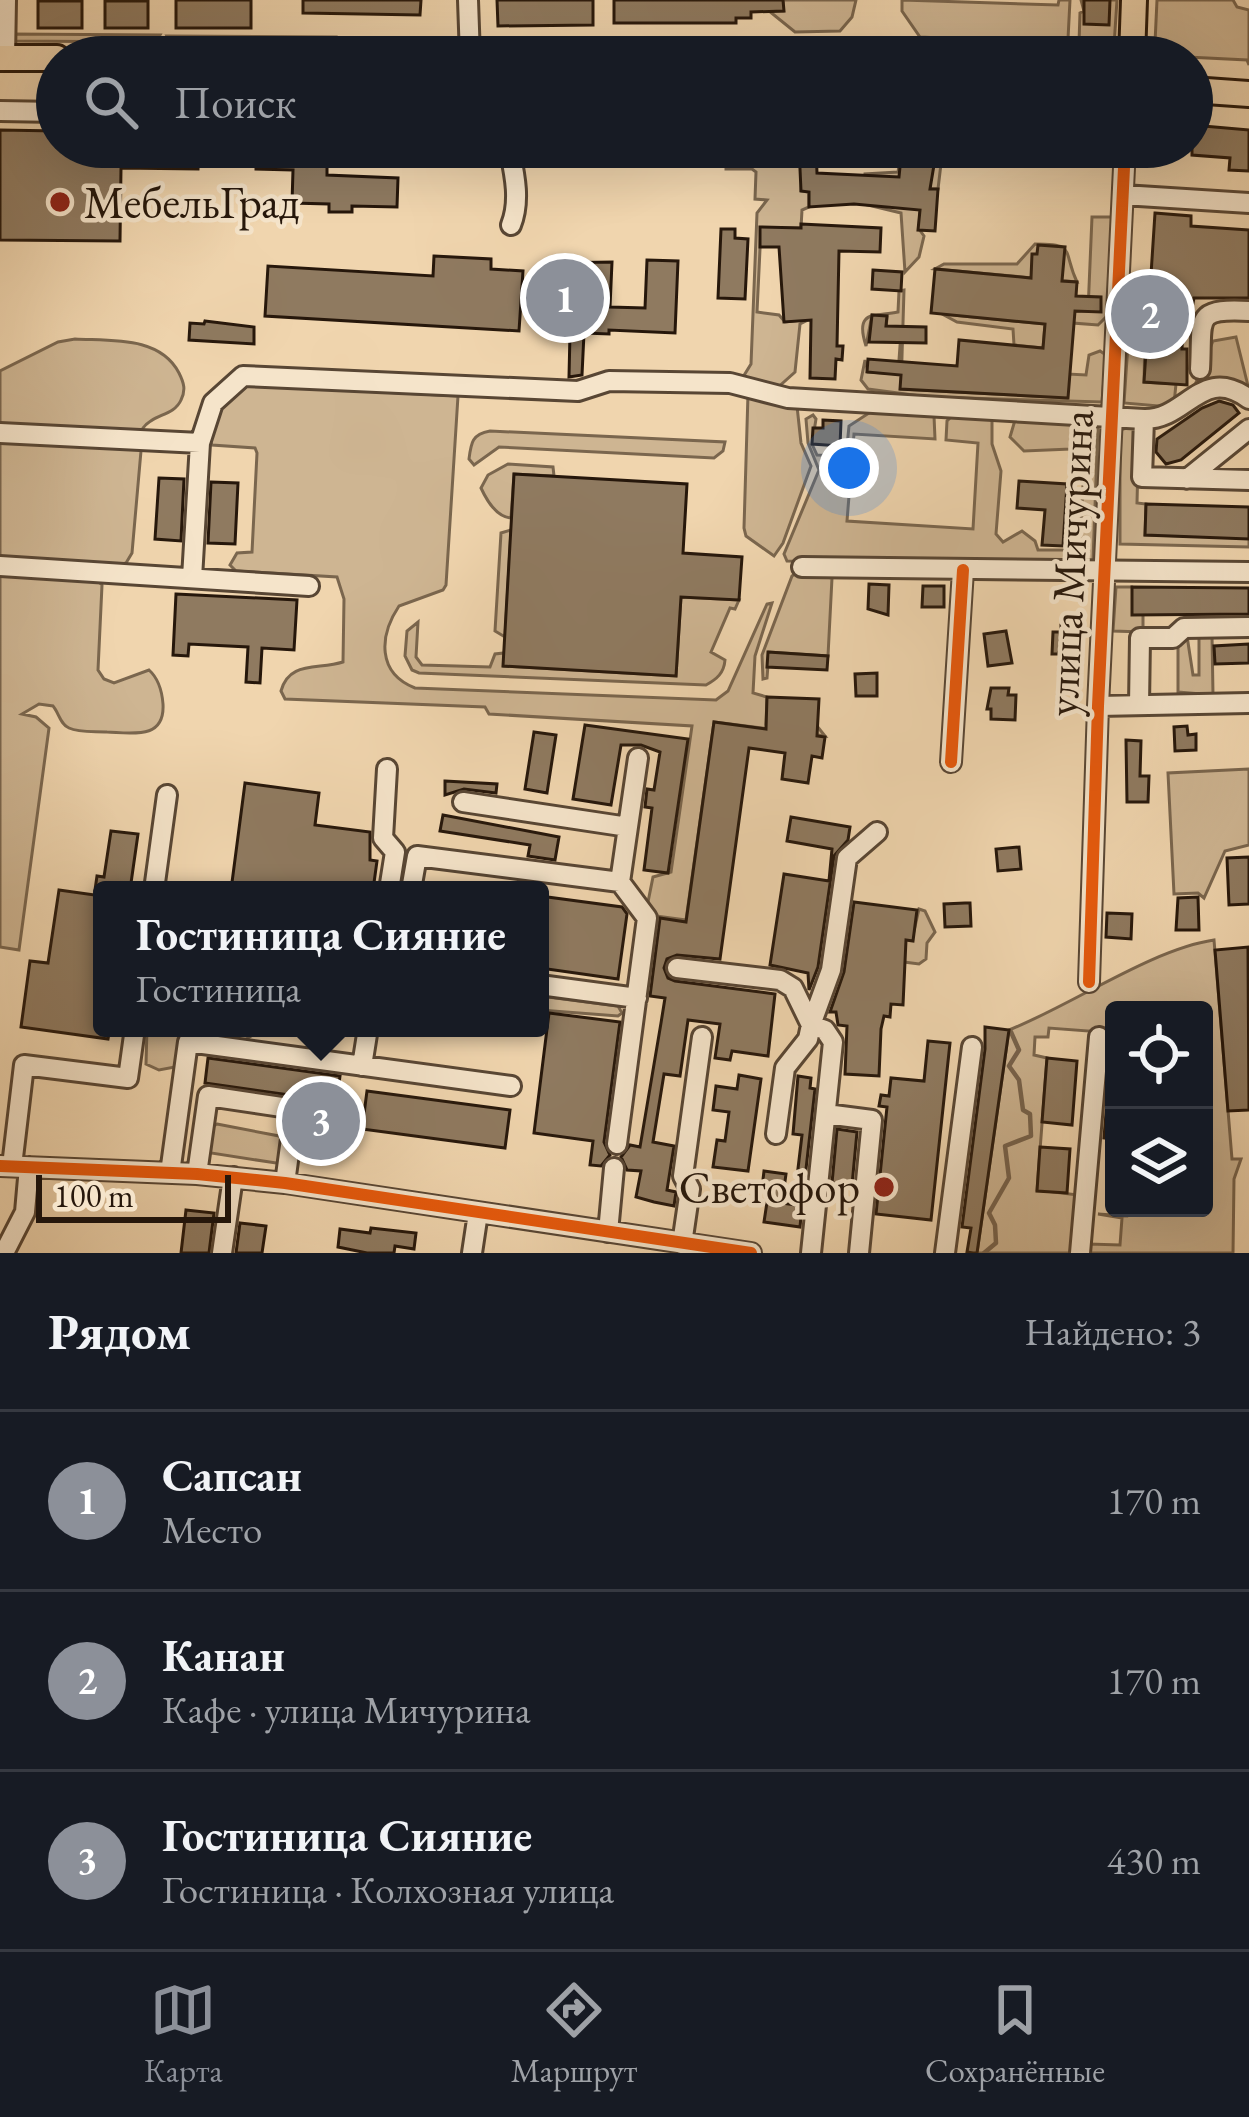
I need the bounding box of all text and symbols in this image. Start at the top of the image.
search box [36,36,1213,168]
icon: search [78,69,144,135]
text: Поиск [174,73,296,131]
place label: МебельГрад [84,173,300,231]
marker: МебельГрад [47,189,73,215]
pin: 1 [526,253,604,343]
pin: 2 [1111,269,1189,359]
street label: улица Мичурина [1032,408,1106,718]
your location [819,438,879,498]
popup [93,881,549,1037]
text: Гостиница Сияние [136,905,506,963]
text: Гостиница [136,963,301,1014]
map controls [1105,1001,1213,1217]
button: locate [1105,1001,1213,1109]
pin: 3 [282,1076,360,1166]
button: layers [1105,1109,1213,1217]
place label: Светофор [679,1158,860,1216]
scale bar [36,1169,231,1222]
text: 100 m [54,1174,134,1217]
marker: Светофор [871,1174,897,1200]
text: Рядом [48,1298,191,1364]
text: Найдено: 3 [1024,1306,1201,1357]
text: Сапсан [162,1446,302,1504]
text: 1 [77,1475,97,1526]
text: 170 m [1107,1475,1201,1526]
text: Место [162,1504,262,1555]
text: Канан [162,1626,285,1684]
text: 2 [77,1655,97,1706]
text: 170 m [1107,1655,1201,1706]
text: Кафе · улица Мичурина [162,1684,531,1735]
text: Гостиница Сияние [162,1806,532,1864]
text: 3 [77,1835,97,1886]
text: 430 m [1107,1835,1201,1886]
text: Гостиница · Колхозная улица [162,1864,614,1915]
tab: Карта [144,1977,223,2092]
tab: Маршрут [511,1977,637,2092]
tab: Сохранённые [925,1977,1105,2092]

